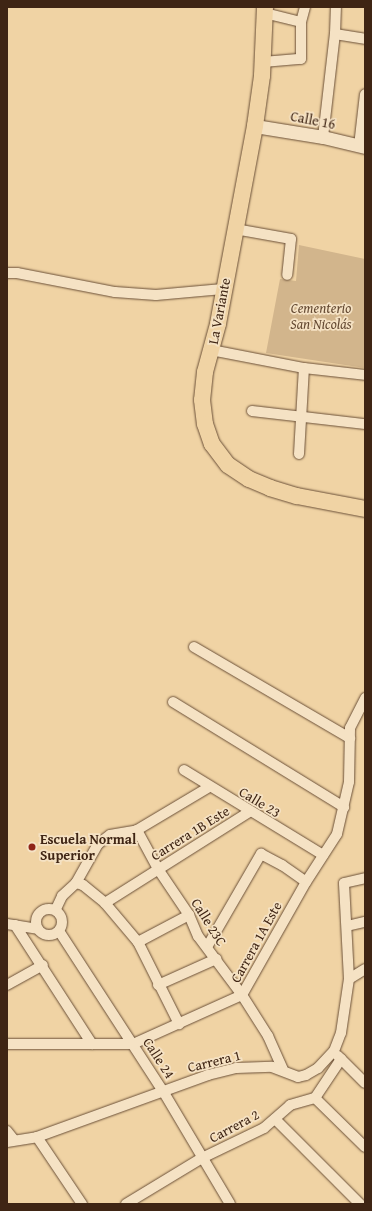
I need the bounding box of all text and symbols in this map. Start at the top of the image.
street label: Calle 16 [289,107,337,133]
street label: La Variante [204,276,234,346]
park label: Cementerio San Nicolás [290,300,352,332]
street label: Calle 23 [236,783,284,821]
street label: Carrera 1B Este [148,802,232,864]
place label: Escuela Normal Superior [40,831,136,864]
marker: Escuela Normal Superior [27,842,37,852]
street label: Calle 23C [188,895,230,949]
street label: Carrera 1A Este [227,899,285,985]
street label: Calle 24 [140,1034,178,1082]
street label: Carrera 1 [186,1046,242,1076]
street label: Carrera 2 [206,1106,262,1146]

